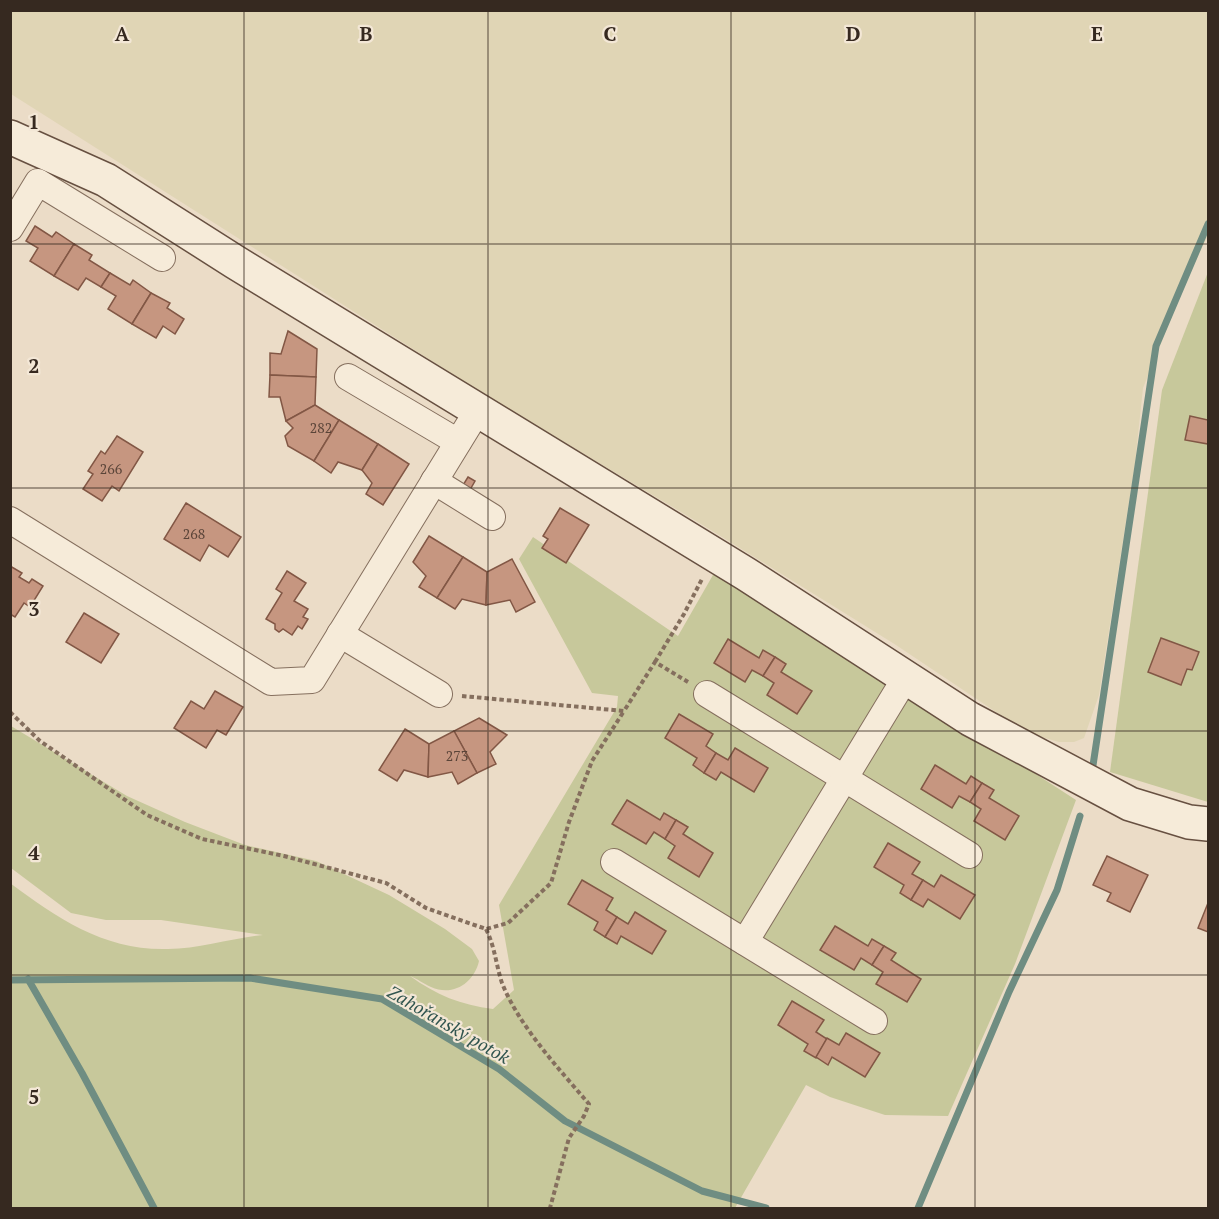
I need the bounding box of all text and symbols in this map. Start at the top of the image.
text: A [115,20,130,47]
text: B [360,20,373,47]
text: C [603,20,617,47]
text: D [846,20,860,47]
text: E [1091,20,1103,47]
text: 1 [28,108,40,135]
text: 2 [28,352,40,379]
house number: 282 [310,418,332,437]
house number: 266 [100,459,123,478]
house number: 268 [183,524,205,543]
text: 3 [28,595,40,622]
house number: 273 [446,746,468,765]
text: 4 [28,839,40,866]
water label: Zahořanský potok [383,979,515,1069]
text: 5 [28,1083,40,1110]

